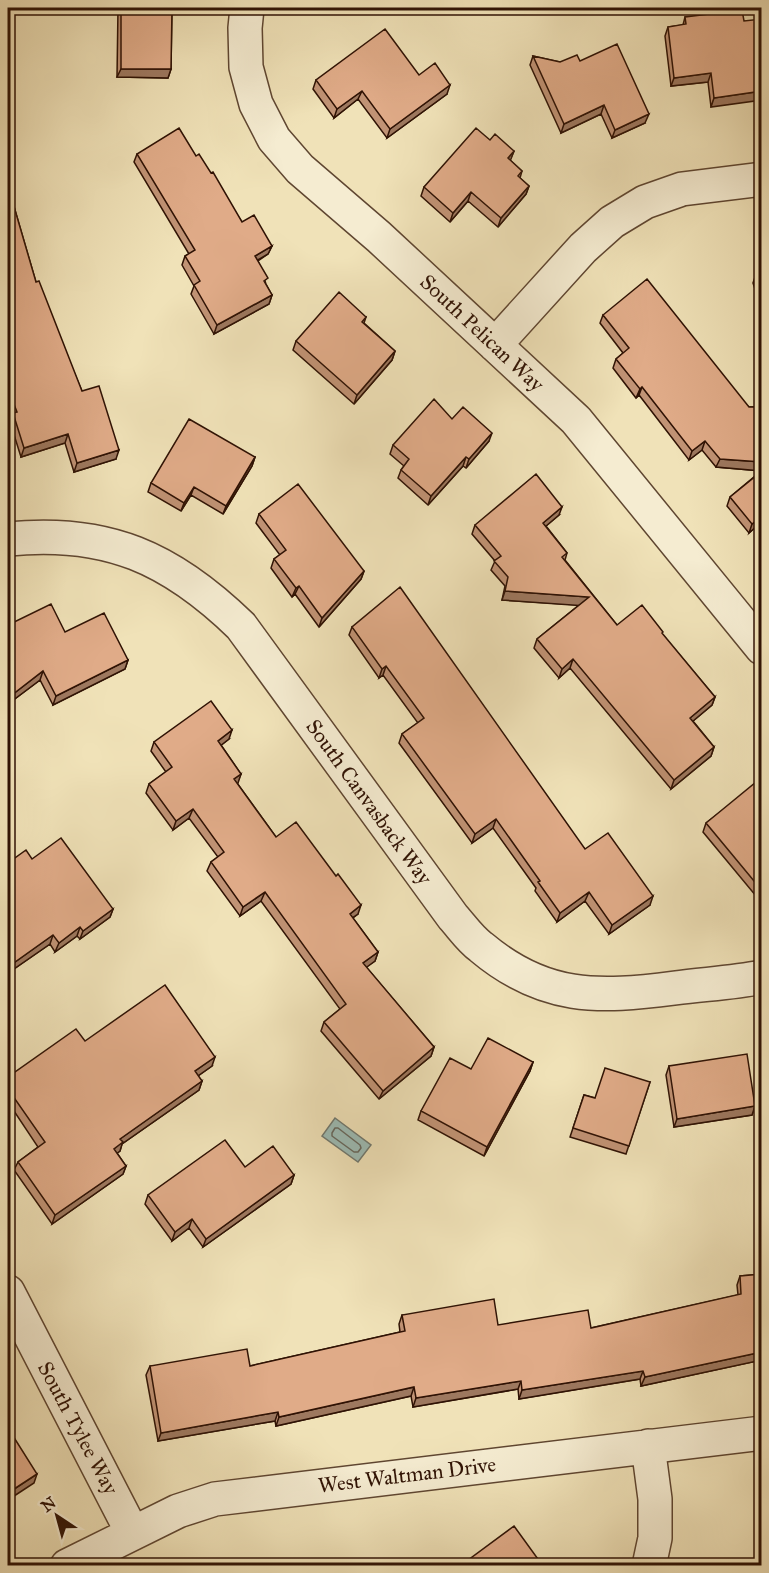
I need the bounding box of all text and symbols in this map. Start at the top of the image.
street label: South Pelican Way [415,269,550,398]
street label: South Canvasback Way [300,714,438,891]
street label: South Tylee Way [32,1357,124,1500]
street label: West Waltman Drive [316,1451,498,1499]
north arrow [27,1486,87,1546]
text: N [37,1492,60,1516]

